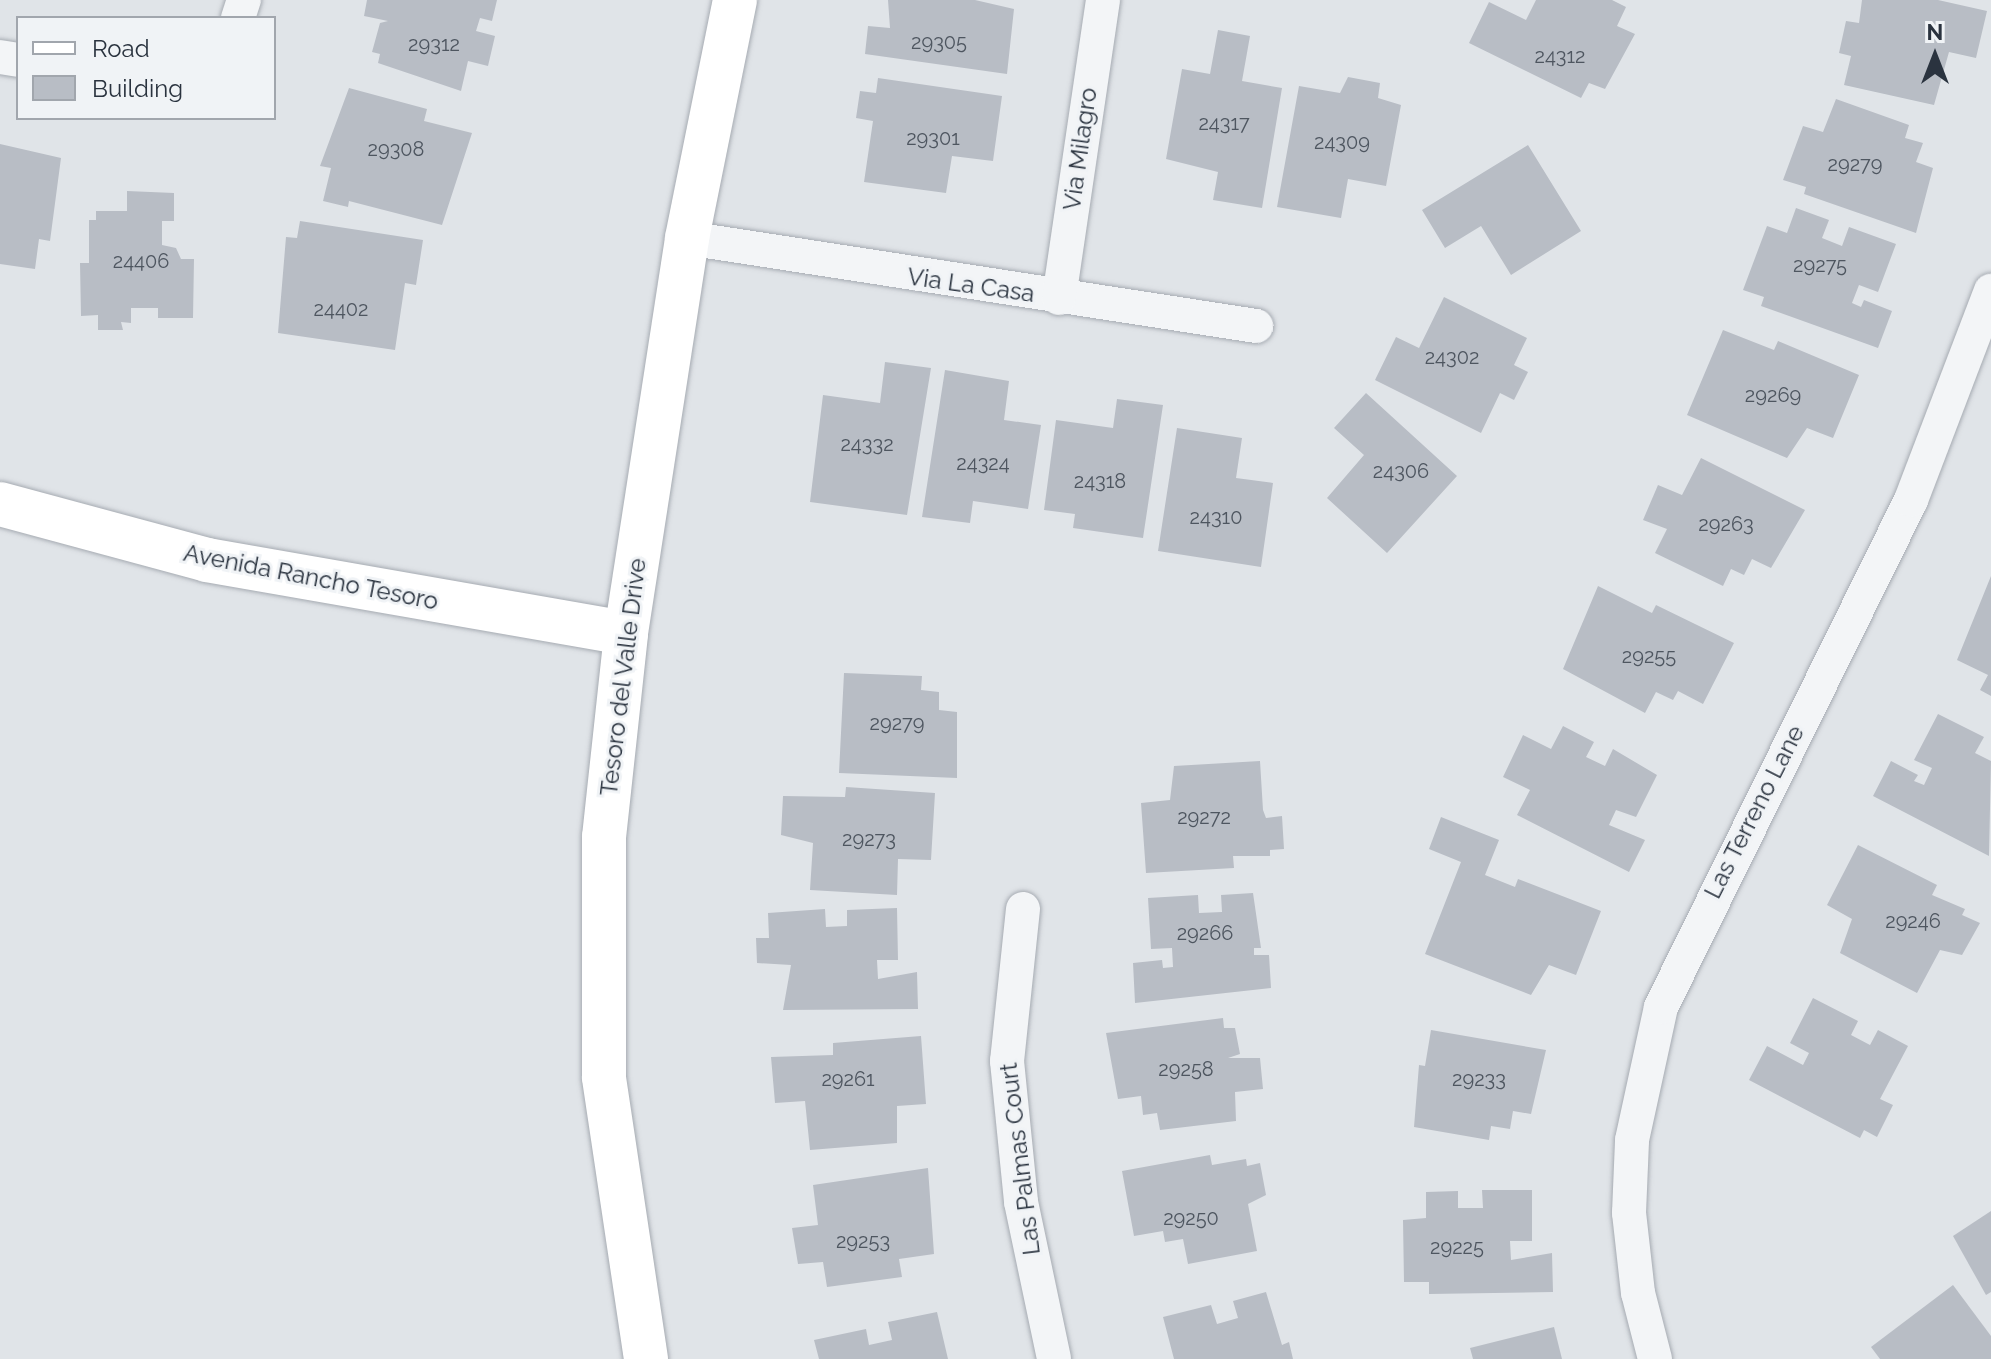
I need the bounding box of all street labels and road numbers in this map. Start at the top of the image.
street label: Via Milagro [1057,86,1103,212]
street label: Via La Casa [906,262,1036,308]
street label: Avenida Rancho Tesoro [181,538,441,616]
street label: Tesoro del Valle Drive [594,556,652,798]
street label: Las Terreno Lane [1698,720,1810,904]
street label: Las Palmas Court [994,1061,1046,1257]

